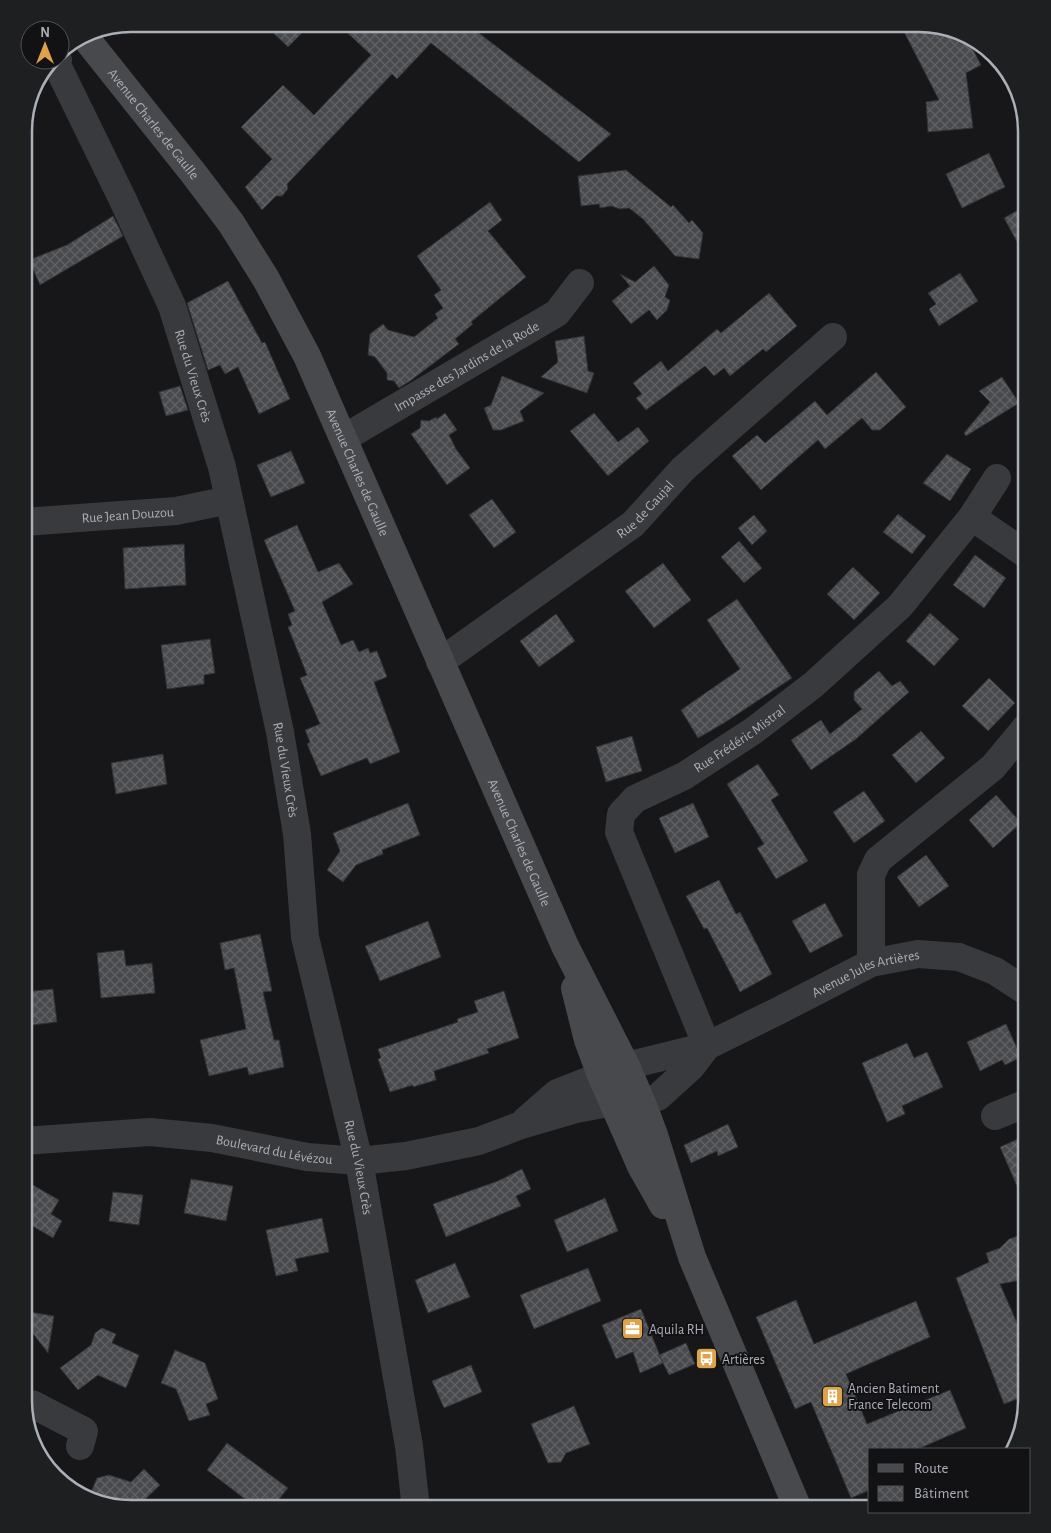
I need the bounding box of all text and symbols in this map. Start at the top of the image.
north arrow [20,20,70,70]
text: N [40,26,50,40]
street label: Avenue Charles de Gaulle [105,66,201,182]
street label: Impasse des Jardins de la Rode [392,319,542,415]
street label: Rue du Vieux Crès [172,328,214,424]
street label: Avenue Charles de Gaulle [323,407,391,538]
street label: Rue de Gaujal [614,478,677,541]
street label: Rue Jean Douzou [81,505,174,526]
street label: Rue Frédéric Mistral [692,703,788,776]
street label: Rue du Vieux Crès [270,721,300,819]
street label: Avenue Charles de Gaulle [485,777,553,909]
street label: Avenue Jules Artières [810,948,921,1000]
street label: Rue du Vieux Crès [341,1119,374,1216]
street label: Boulevard du Lévézou [215,1133,333,1167]
office icon: Aquila RH [621,1317,645,1341]
place label: Aquila RH [649,1323,704,1337]
bus stop icon: Artières [694,1347,718,1371]
place label: Artières [722,1353,765,1367]
place label: Ancien Batiment France Telecom [848,1382,940,1412]
building icon: Ancien Batiment France Telecom [820,1384,844,1408]
legend [868,1448,1031,1513]
text: Route [914,1461,948,1476]
text: Bâtiment [914,1486,969,1501]

